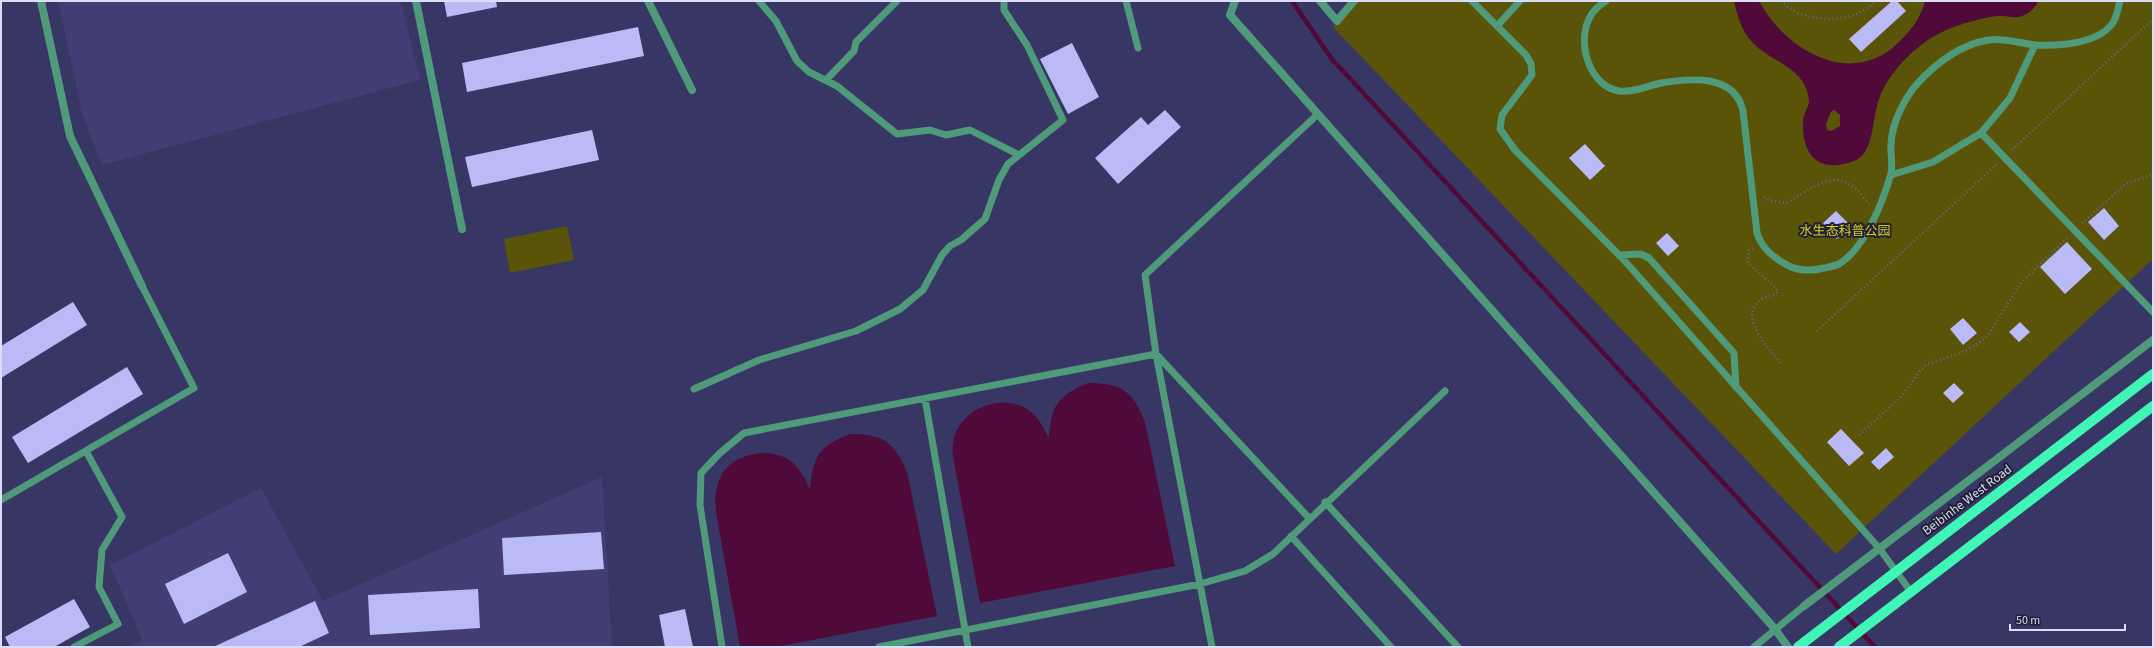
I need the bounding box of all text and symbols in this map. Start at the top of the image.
park label: 水生态科普公园 [1799,222,1891,240]
street label: Beibinhe West Road [1919,460,2015,540]
scale bar [2010,606,2125,632]
text: 50 m [2016,612,2040,629]

